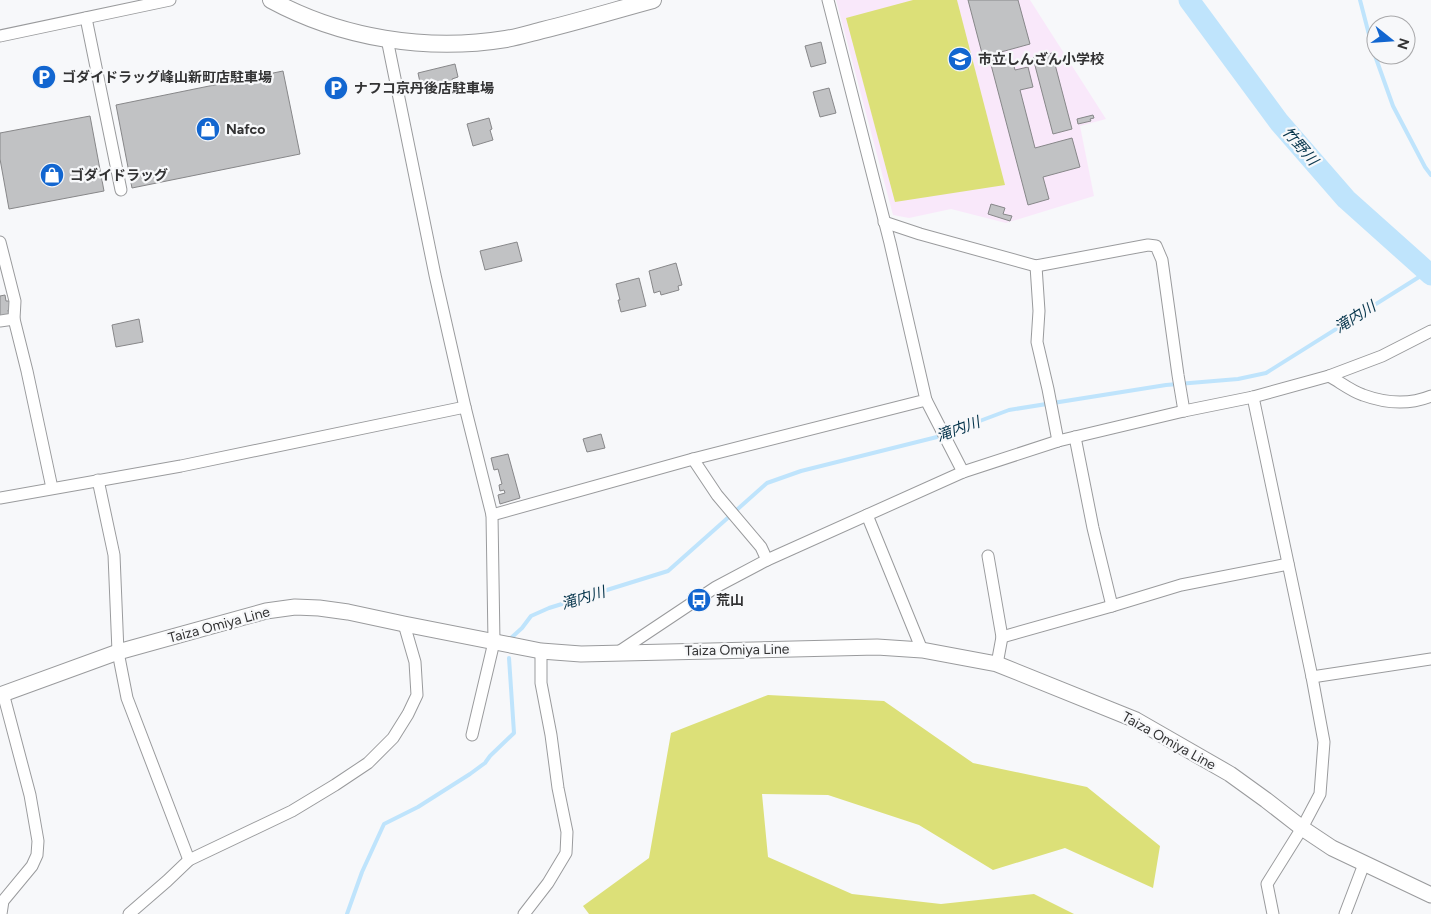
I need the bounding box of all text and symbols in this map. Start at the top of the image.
north arrow [1366,15,1416,65]
text: N [1393,36,1413,51]
school or university icon: 市立しんざん小学校 [947,46,973,72]
place label: 市立しんざん小学校 [978,51,1104,68]
parking icon: ゴダイドラッグ峰山新町店駐車場 [31,64,57,90]
place label: ゴダイドラッグ峰山新町店駐車場 [62,69,272,86]
parking icon: ナフコ京丹後店駐車場 [323,75,349,101]
place label: ナフコ京丹後店駐車場 [354,80,494,97]
shop icon: Nafco [195,116,221,142]
place label: Nafco [226,121,265,138]
water label: 竹野川 [1278,123,1323,170]
shop icon: ゴダイドラッグ [39,162,65,188]
place label: ゴダイドラッグ [70,167,168,184]
water label: 滝内川 [1331,296,1381,337]
water label: 滝内川 [934,412,984,445]
water label: 滝内川 [559,582,609,613]
bus stop icon: 荒山 [686,587,712,613]
place label: 荒山 [716,592,744,609]
street label: Taiza Omiya Line [166,603,272,647]
street label: Taiza Omiya Line [685,641,790,659]
street label: Taiza Omiya Line [1119,708,1219,774]

